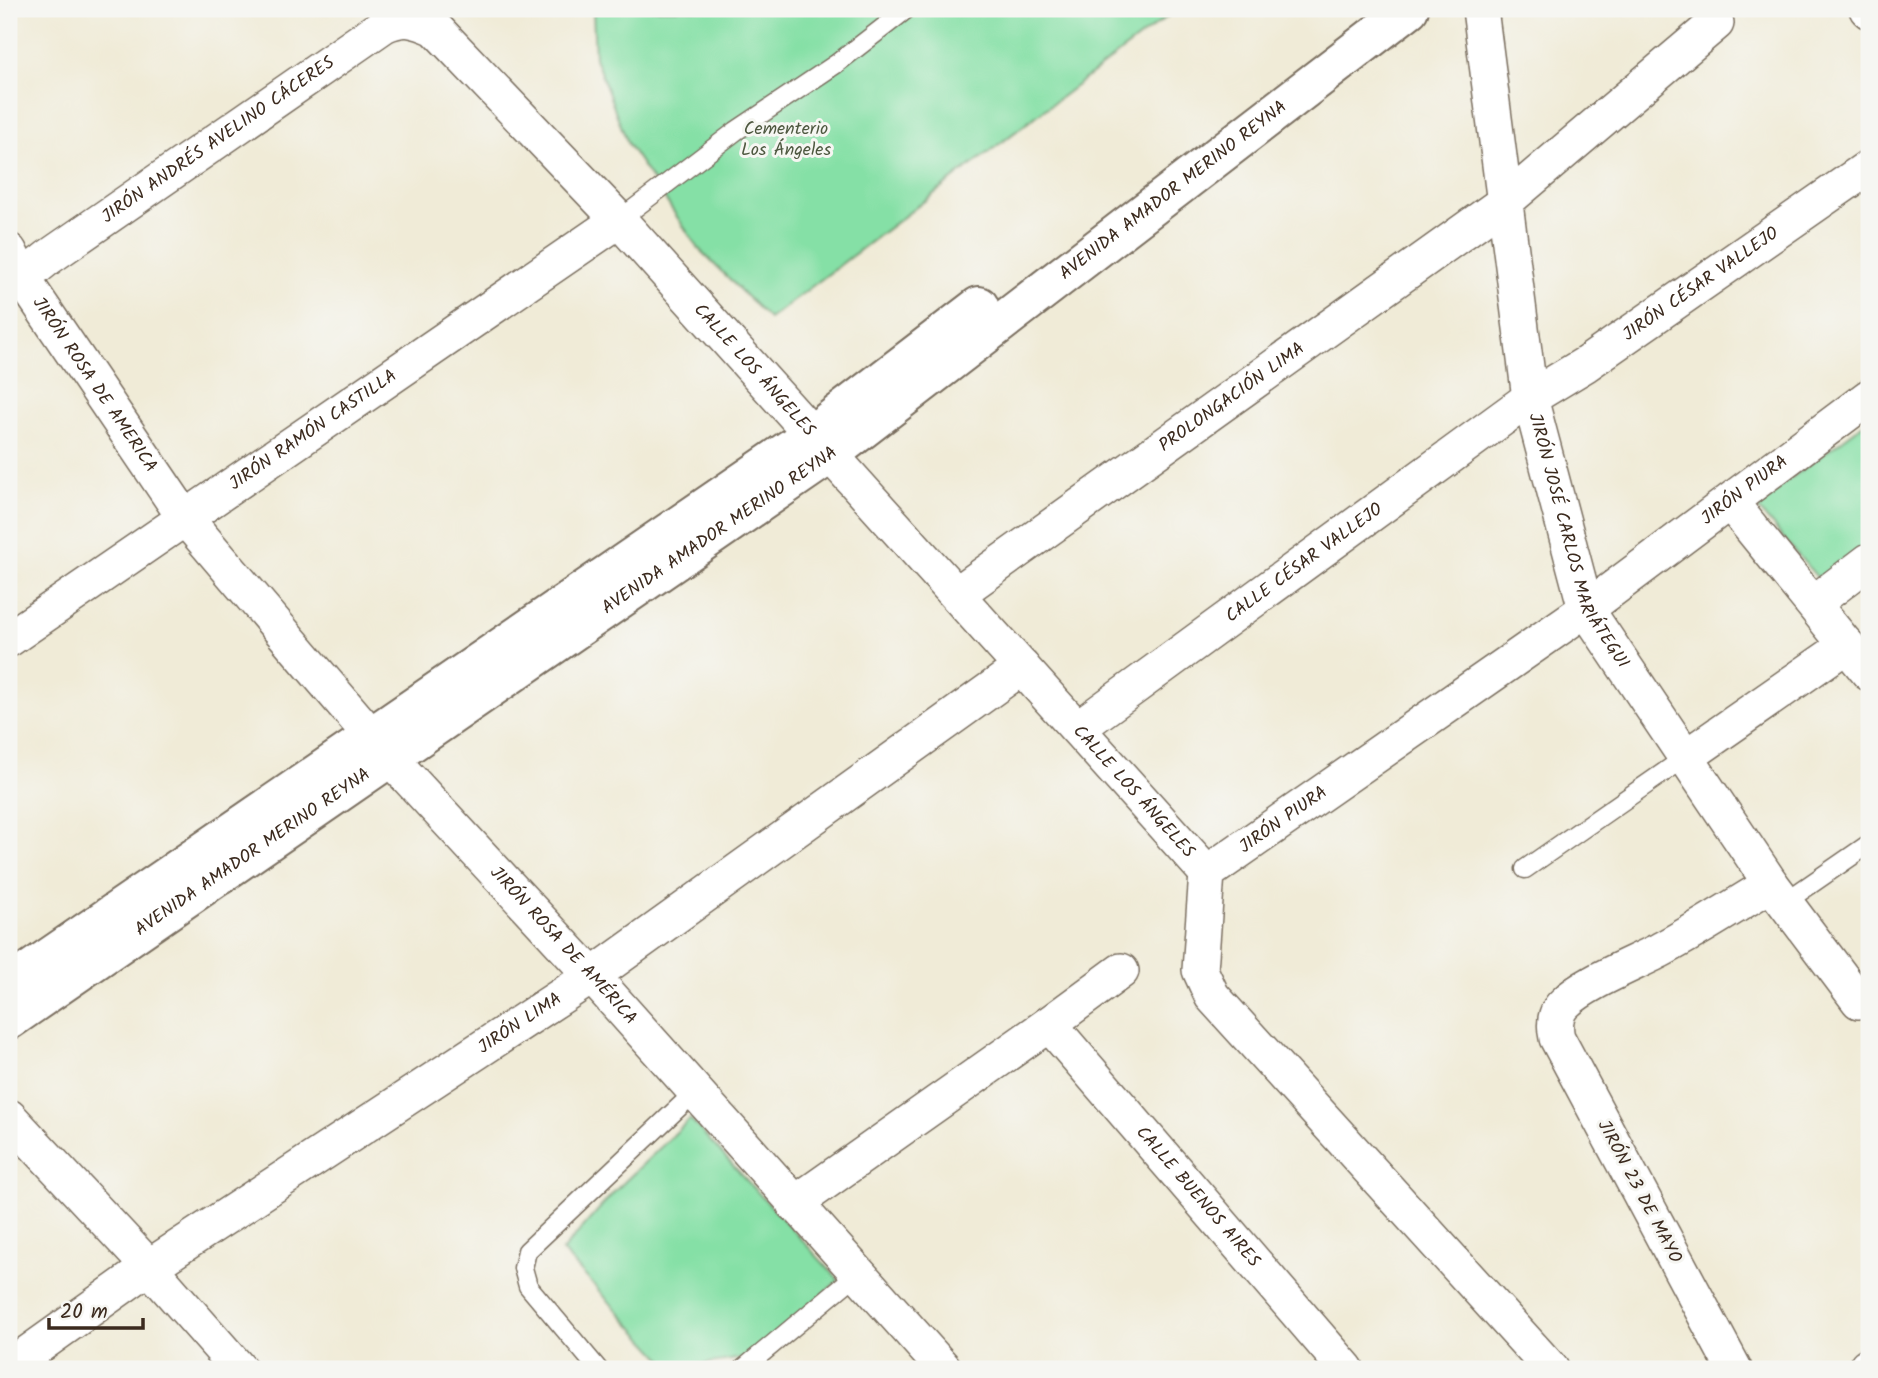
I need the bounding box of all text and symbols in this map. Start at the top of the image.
street label: JIRÓN ANDRÉS AVELINO CÁCERES [96,48,341,231]
street label: AVENIDA AMADOR MERINO REYNA [1053,93,1293,287]
park label: Cementerio Los Ángeles [741,115,831,165]
street label: JIRÓN CÉSAR VALLEJO [1617,219,1785,349]
street label: JIRÓN ROSA DE AMERICA [25,291,165,479]
street label: CALLE LOS ÁNGELES [686,297,823,444]
street label: PROLONGACIÓN LIMA [1153,335,1311,460]
street label: JIRÓN RAMÓN CASTILLA [223,362,403,498]
street label: JIRÓN JOSÉ CARLOS MARIÁTEGUI [1520,410,1637,675]
street label: AVENIDA AMADOR MERINO REYNA [596,439,844,622]
street label: JIRÓN PIURA [1695,448,1794,533]
street label: CALLE CÉSAR VALLEJO [1219,495,1389,630]
street label: CALLE LOS ÁNGELES [1066,718,1202,865]
street label: AVENIDA AMADOR MERINO REYNA [129,760,377,944]
street label: JIRÓN PIURA [1233,779,1334,861]
street label: JIRÓN ROSA DE AMÉRICA [482,859,644,1032]
street label: JIRÓN LIMA [472,985,568,1062]
street label: JIRÓN 23 DE MAYO [1589,1115,1689,1269]
street label: CALLE BUENOS AIRES [1128,1119,1267,1274]
scale bar [49,1287,144,1331]
text: 20 m [60,1296,108,1329]

